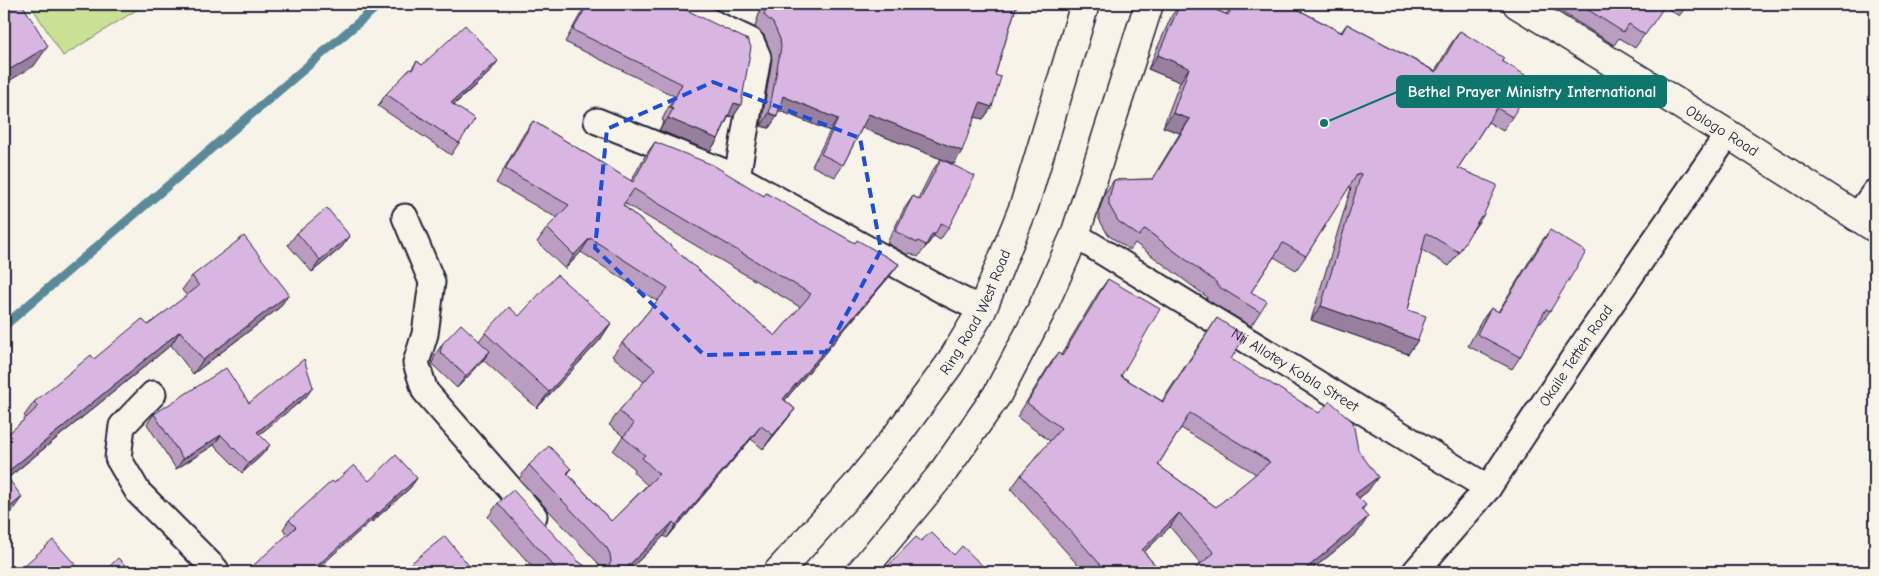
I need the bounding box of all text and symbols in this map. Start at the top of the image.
callout: Bethel Prayer Ministry International [1397,76,1666,107]
text: Bethel Prayer Ministry International [1408,83,1656,101]
street label: Oblogo Road [1682,101,1762,160]
street label: Ring Road West Road [936,247,1014,378]
street label: Okaile Tetteh Road [1535,301,1617,410]
street label: Nii Allotey Kobla Street [1228,324,1363,416]

